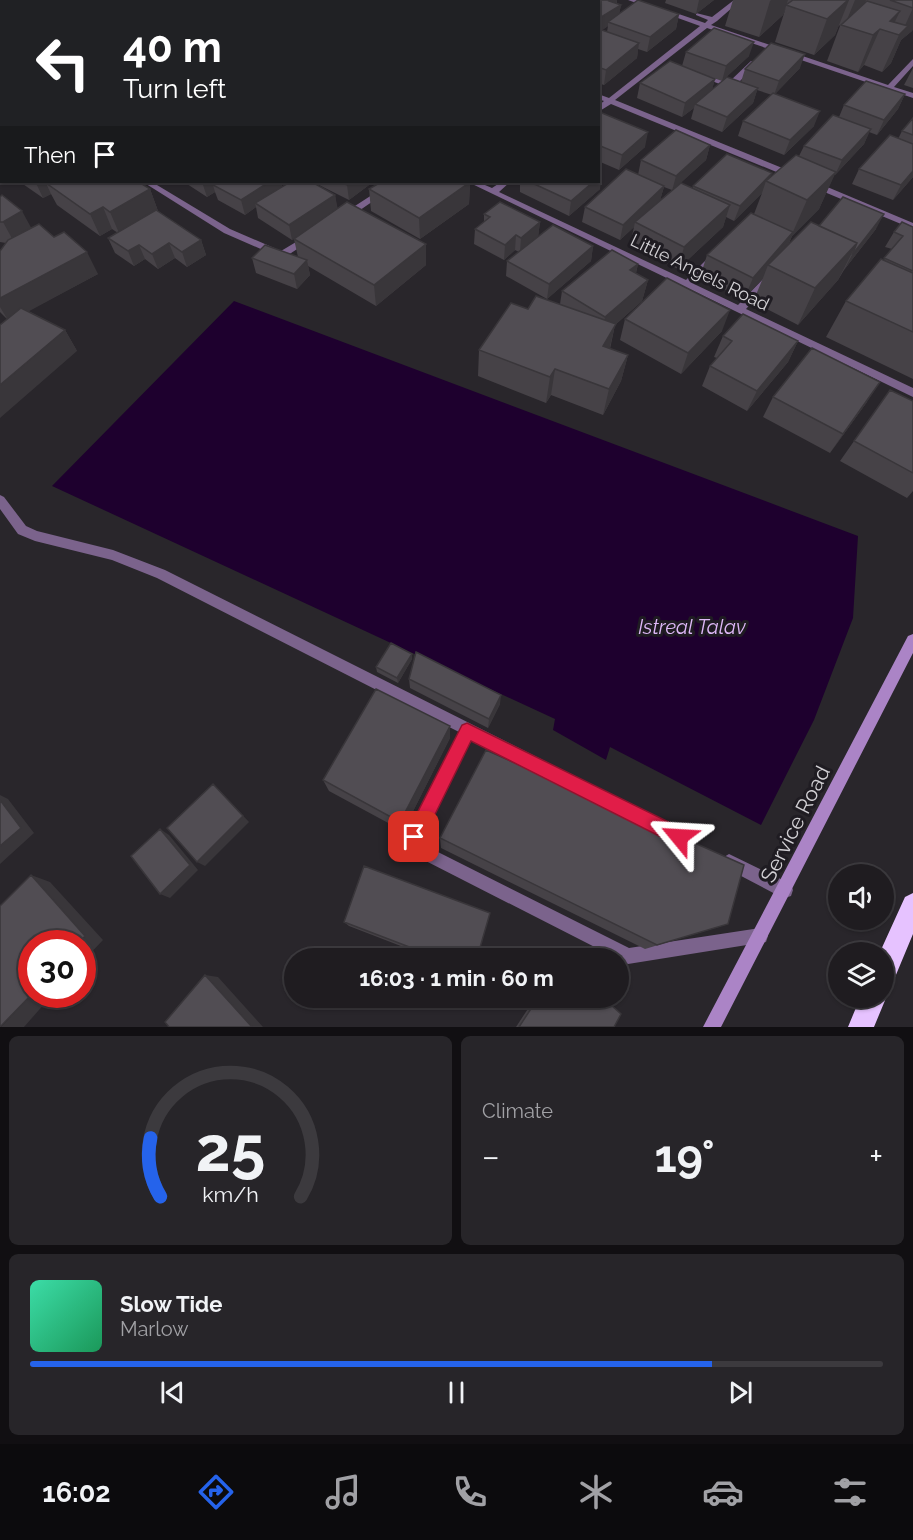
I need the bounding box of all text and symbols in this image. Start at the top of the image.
text: 40 m [123,23,222,72]
icon: left [24,24,102,102]
text: Turn left [123,73,226,104]
icon: arrive [88,138,121,171]
text: Then [24,142,76,168]
street label: Little Angels Road [627,229,773,315]
water label: Istreal Talav [638,615,746,639]
street label: Service Road [755,761,835,887]
position arrow [647,805,711,869]
pin [388,811,439,862]
icon: arrive [397,820,430,853]
map controls [828,864,894,1008]
button: sound [828,864,894,930]
speed limit sign: 30 [18,930,96,1008]
button: layers [828,942,894,1008]
text: 16:03 · 1 min · 60 m [359,965,554,991]
text: Climate [482,1099,553,1123]
text: 25 [196,1112,265,1186]
text: 19° [654,1130,715,1183]
text: − [482,1137,500,1176]
text: + [869,1137,883,1176]
text: km/h [202,1183,259,1208]
text: Slow Tide [120,1291,222,1317]
text: Marlow [120,1317,189,1341]
icon: previous [156,1376,189,1409]
icon: pause [440,1376,473,1409]
icon: next [724,1376,757,1409]
icon: directions [195,1471,237,1513]
icon: music [322,1471,364,1513]
icon: phone [449,1471,491,1513]
icon: climate [575,1471,617,1513]
icon: car [702,1471,744,1513]
icon: filters [829,1471,871,1513]
text: 16:02 [42,1477,111,1508]

